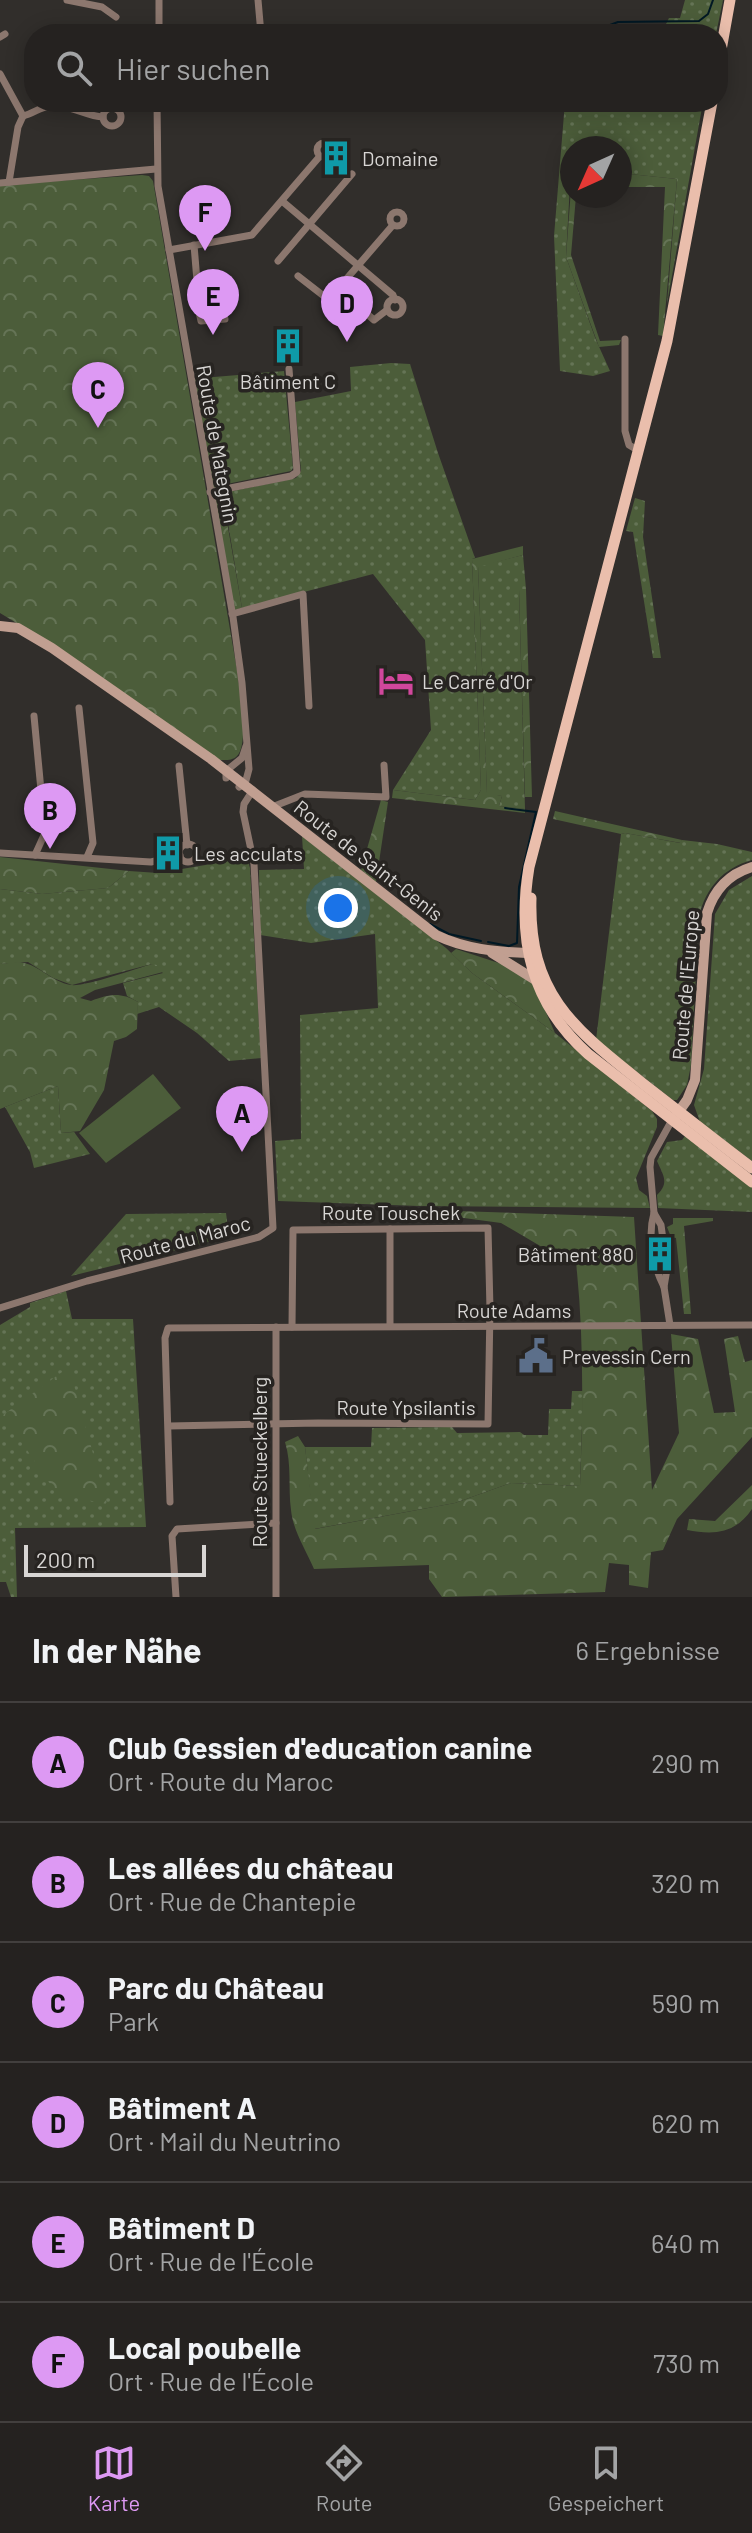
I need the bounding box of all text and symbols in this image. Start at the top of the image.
search box [24,24,728,112]
icon: search [52,46,96,90]
text: Hier suchen [116,50,270,86]
north arrow [560,136,632,208]
building icon: Domaine [317,139,355,177]
place label: Domaine [362,146,438,170]
pin: F [179,185,231,251]
pin: E [187,269,239,335]
pin: D [321,276,373,342]
building icon: Bâtiment C [269,327,307,365]
pin: C [72,362,124,428]
street label: Route de Mategnin [192,363,244,525]
place label: Bâtiment C [240,369,336,393]
hotel icon: Le Carré d'Or [377,662,415,700]
place label: Le Carré d'Or [422,669,533,693]
pin: B [24,783,76,849]
street label: Route de Saint-Genis [290,795,448,925]
building icon: Les acculats [149,834,187,872]
place label: Les acculats [194,841,303,865]
your location [318,888,358,928]
street label: Route de l'Europe [666,909,704,1061]
pin: A [216,1086,268,1152]
street label: Route Touschek [322,1200,460,1224]
street label: Route du Maroc [117,1210,253,1268]
building icon: Bâtiment 880 [641,1235,679,1273]
place label: Bâtiment 880 [518,1242,634,1266]
street label: Route Adams [457,1298,571,1322]
public building icon: Prevessin Cern [517,1337,555,1375]
place label: Prevessin Cern [562,1344,691,1368]
street label: Route Stueckelberg [247,1377,271,1547]
street label: Route Ypsilantis [336,1395,476,1419]
scale bar [24,1541,206,1577]
text: 200 m [36,1546,95,1572]
text: In der Nähe [32,1629,202,1670]
text: 6 Ergebnisse [575,1634,720,1665]
text: Club Gessien d'education canine [108,1729,532,1765]
text: A [49,1747,67,1778]
text: 290 m [651,1747,720,1778]
text: Ort · Route du Maroc [108,1765,334,1796]
text: Les allées du château [108,1849,394,1885]
text: B [50,1867,66,1898]
text: 320 m [651,1867,720,1898]
text: Ort · Rue de Chantepie [108,1885,356,1916]
text: Parc du Château [108,1969,324,2005]
text: C [50,1987,66,2018]
text: 590 m [652,1987,720,2018]
text: Park [108,2005,159,2036]
text: Bâtiment A [108,2089,257,2125]
text: D [50,2107,66,2138]
text: 620 m [651,2107,720,2138]
text: Ort · Mail du Neutrino [108,2125,341,2156]
text: Bâtiment D [108,2209,255,2245]
text: E [50,2227,66,2258]
text: 640 m [651,2227,720,2258]
text: Ort · Rue de l'École [108,2245,314,2276]
text: Local poubelle [108,2329,301,2365]
text: F [51,2347,65,2378]
text: 730 m [653,2347,720,2378]
text: Ort · Rue de l'École [108,2365,314,2396]
tab: Karte [88,2441,140,2515]
tab: Route [316,2441,372,2515]
tab: Gespeichert [548,2441,664,2515]

